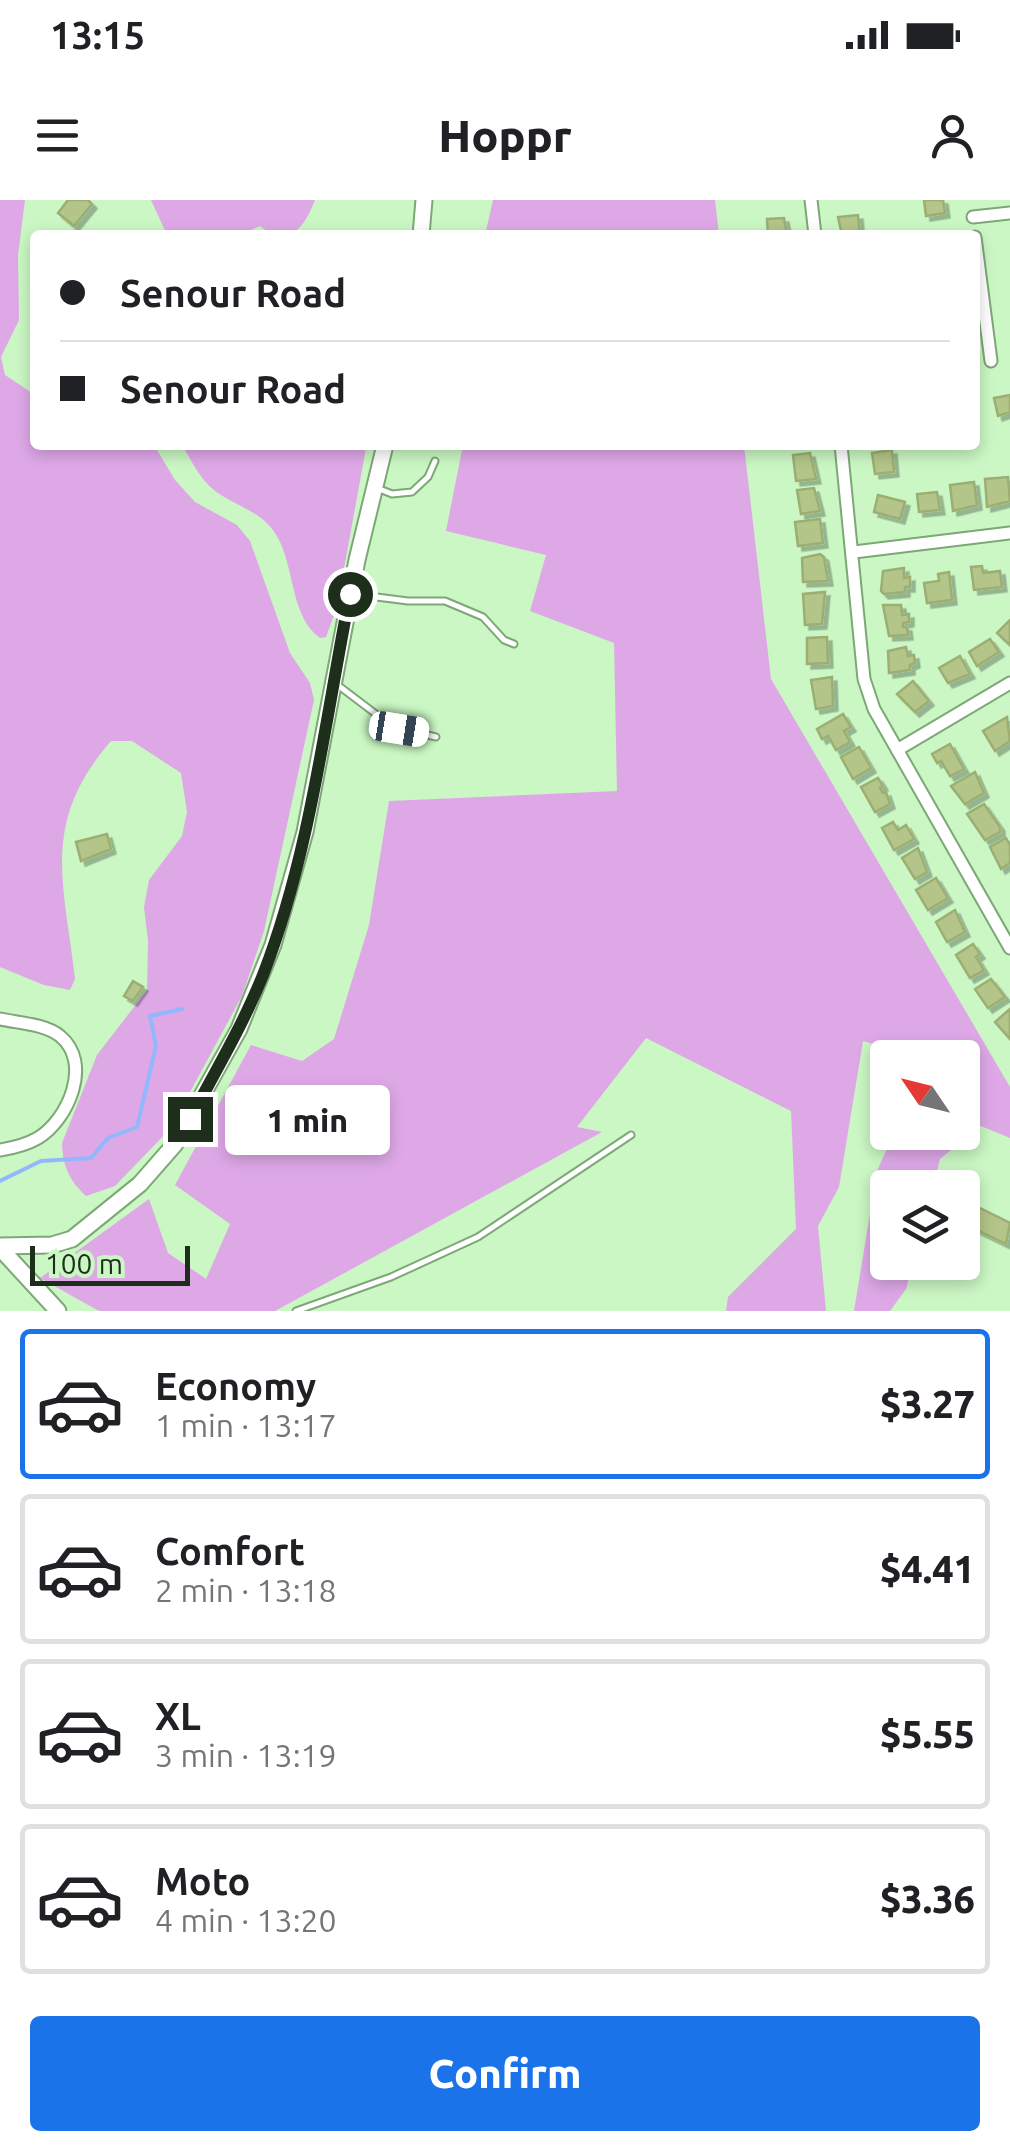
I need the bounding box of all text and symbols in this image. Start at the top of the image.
text: 13:15 [50,14,145,56]
icon: menu [30,108,85,163]
icon: person [925,108,980,163]
text: Hoppr [438,110,572,161]
text: Senour Road [120,272,346,314]
text: Senour Road [120,368,346,410]
route start [328,572,373,617]
car [367,709,431,749]
north arrow [870,1040,980,1150]
map controls [870,1040,980,1280]
callout: 1 min [225,1084,390,1154]
route end [168,1097,213,1142]
text: 1 min [267,1102,348,1138]
button: layers [870,1170,980,1280]
scale bar [30,1241,190,1286]
text: 100 m [45,1248,123,1279]
icon: car [35,1359,125,1449]
text: Economy [155,1365,316,1407]
text: $3.27 [880,1383,975,1425]
text: 1 min · 13:17 [155,1407,337,1443]
icon: car [35,1524,125,1614]
text: Comfort [155,1530,305,1572]
text: $4.41 [880,1548,975,1590]
text: 2 min · 13:18 [155,1572,337,1608]
icon: car [35,1689,125,1779]
text: XL [155,1695,201,1737]
text: $5.55 [880,1713,975,1755]
text: 3 min · 13:19 [155,1737,337,1773]
icon: car [35,1854,125,1944]
text: Moto [155,1860,250,1902]
text: $3.36 [880,1878,975,1920]
text: 4 min · 13:20 [155,1902,337,1938]
button: Confirm [30,2016,980,2131]

